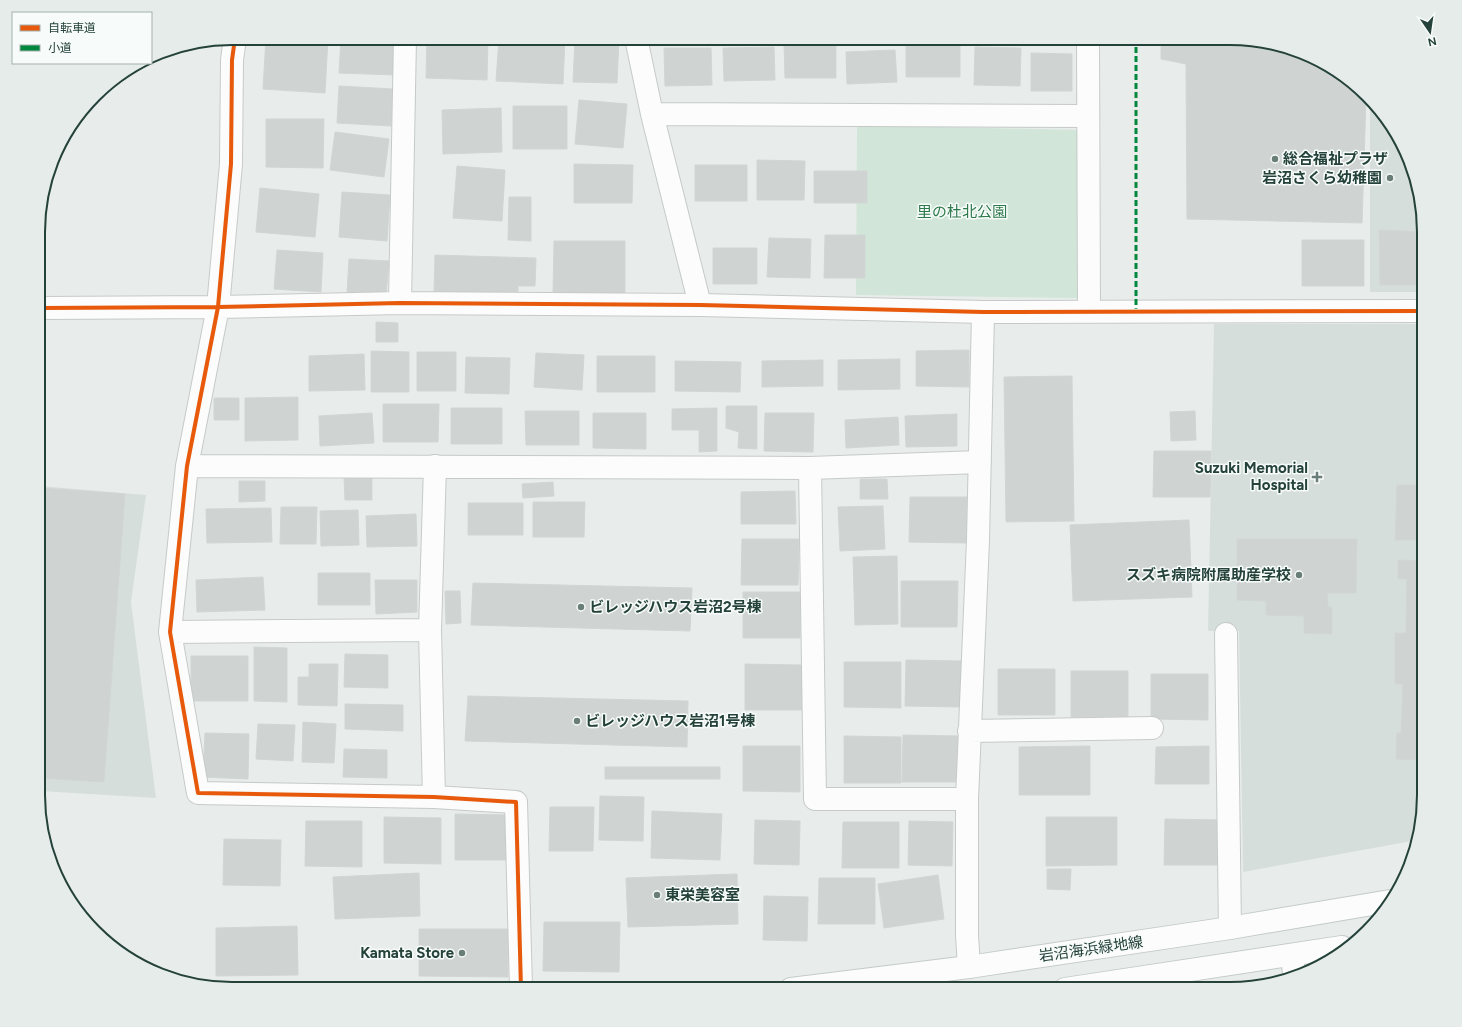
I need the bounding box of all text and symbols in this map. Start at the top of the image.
legend [12,12,152,64]
north arrow [1410,12,1450,52]
text: 自転車道 [48,21,96,35]
text: N [1427,34,1438,49]
text: 小道 [48,41,72,55]
place label: 総合福祉プラザ [1283,150,1388,168]
marker: 総合福祉プラザ [1270,154,1280,164]
place label: 岩沼さくら幼稚園 [1262,169,1382,187]
marker: 岩沼さくら幼稚園 [1385,173,1395,183]
park label: 里の杜北公園 [917,203,1007,221]
place label: Suzuki Memorial Hospital [1195,459,1308,494]
marker: Suzuki Memorial Hospital [1311,471,1323,483]
place label: スズキ病院附属助産学校 [1126,566,1291,584]
marker: スズキ病院附属助産学校 [1294,570,1304,580]
place label: ビレッジハウス岩沼2号棟 [589,598,762,616]
marker: ビレッジハウス岩沼2号棟 [576,602,586,612]
place label: ビレッジハウス岩沼1号棟 [585,712,755,730]
marker: ビレッジハウス岩沼1号棟 [572,716,582,726]
place label: 東栄美容室 [665,886,740,904]
marker: 東栄美容室 [652,890,662,900]
street label: 岩沼海浜緑地線 [1038,933,1144,965]
place label: Kamata Store [360,944,455,962]
marker: Kamata Store [457,948,467,958]

